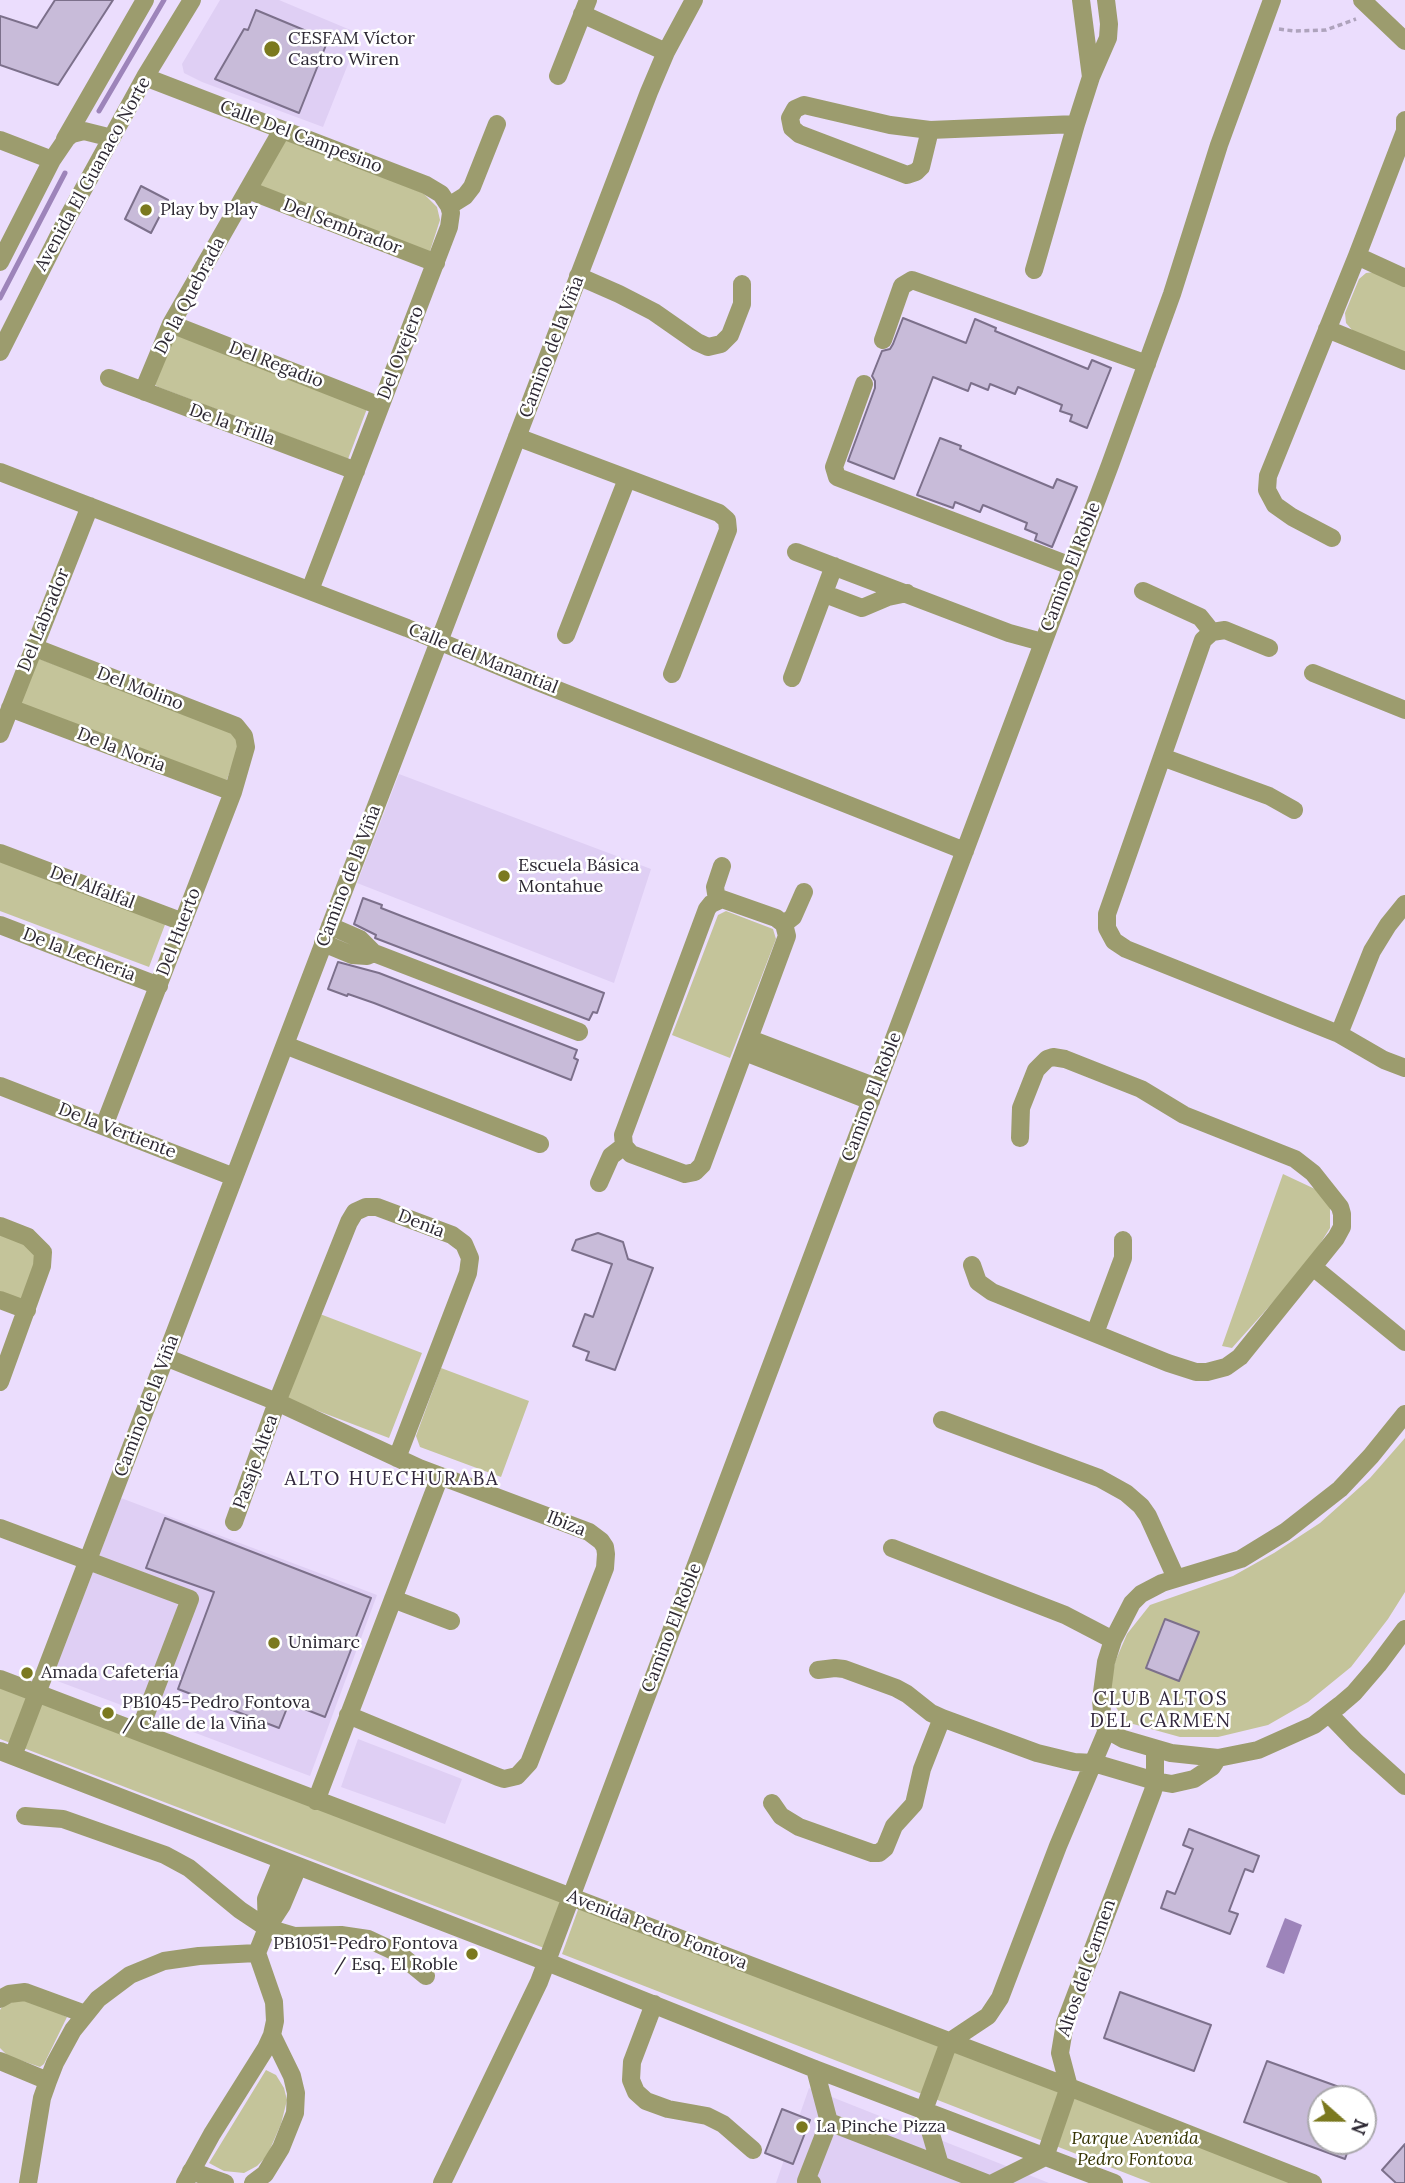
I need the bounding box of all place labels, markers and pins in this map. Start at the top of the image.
place label: CESFAM Víctor Castro Wiren [288,28,415,70]
marker: CESFAM Víctor Castro Wiren [262,39,282,59]
place label: Play by Play [160,199,258,221]
marker: Play by Play [138,202,154,218]
place label: Escuela Básica Montahue [518,855,639,898]
marker: Escuela Básica Montahue [496,868,512,884]
place label: Unimarc [288,1632,360,1654]
marker: Unimarc [266,1635,282,1651]
place label: Amada Cafetería [41,1662,179,1684]
marker: Amada Cafetería [19,1665,35,1681]
place label: PB1045-Pedro Fontova / Calle de la Viña [122,1692,310,1734]
marker: PB1045-Pedro Fontova / Calle de la Viña [100,1705,116,1721]
place label: PB1051-Pedro Fontova / Esq. El Roble [273,1933,458,1976]
marker: PB1051-Pedro Fontova / Esq. El Roble [464,1946,480,1962]
place label: La Pinche Pizza [816,2116,946,2138]
marker: La Pinche Pizza [794,2119,810,2135]

